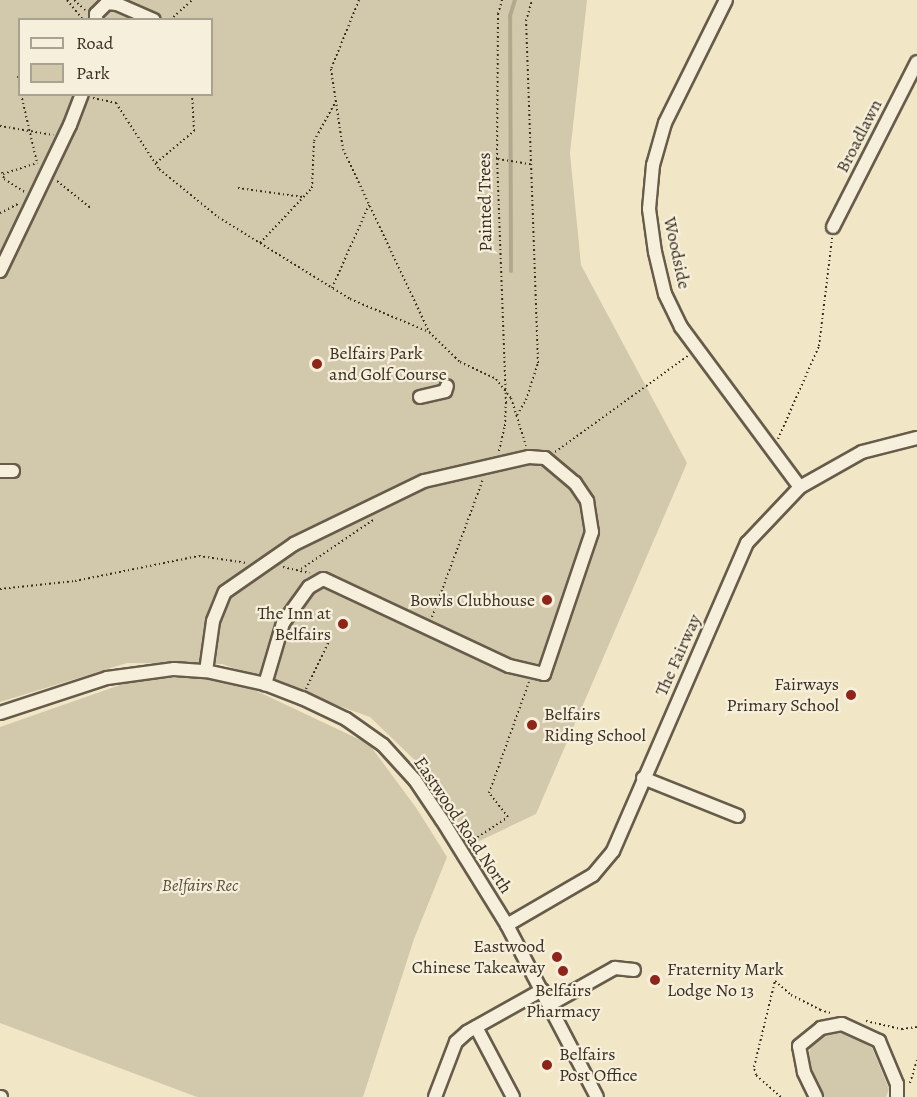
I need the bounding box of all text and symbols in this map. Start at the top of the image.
legend [18,18,213,96]
text: Road [76,31,113,55]
text: Park [76,61,110,85]
street label: Broadlawn [831,96,887,176]
street label: Painted Trees [473,152,497,252]
street label: Woodside [659,215,695,291]
place label: Belfairs Park and Golf Course [329,343,447,386]
marker: Belfairs Park and Golf Course [310,357,324,371]
place label: Bowls Clubhouse [410,589,535,611]
marker: Bowls Clubhouse [540,593,554,607]
place label: The Inn at Belfairs [258,603,331,646]
street label: The Fairway [650,611,706,699]
marker: The Inn at Belfairs [336,617,350,631]
place label: Fairways Primary School [726,674,839,716]
marker: Fairways Primary School [844,688,858,702]
place label: Belfairs Riding School [544,704,646,746]
marker: Belfairs Riding School [525,718,539,732]
street label: Eastwood Road North [409,752,517,898]
park label: Belfairs Rec [162,874,238,896]
place label: Eastwood Chinese Takeaway [412,936,545,978]
marker: Eastwood Chinese Takeaway [550,950,564,964]
place label: Fraternity Mark Lodge No 13 [667,959,784,1002]
marker: Belfairs Pharmacy [556,964,570,978]
marker: Fraternity Mark Lodge No 13 [648,973,662,987]
place label: Belfairs Pharmacy [526,980,600,1022]
place label: Belfairs Post Office [559,1044,638,1086]
marker: Belfairs Post Office [540,1058,554,1072]

